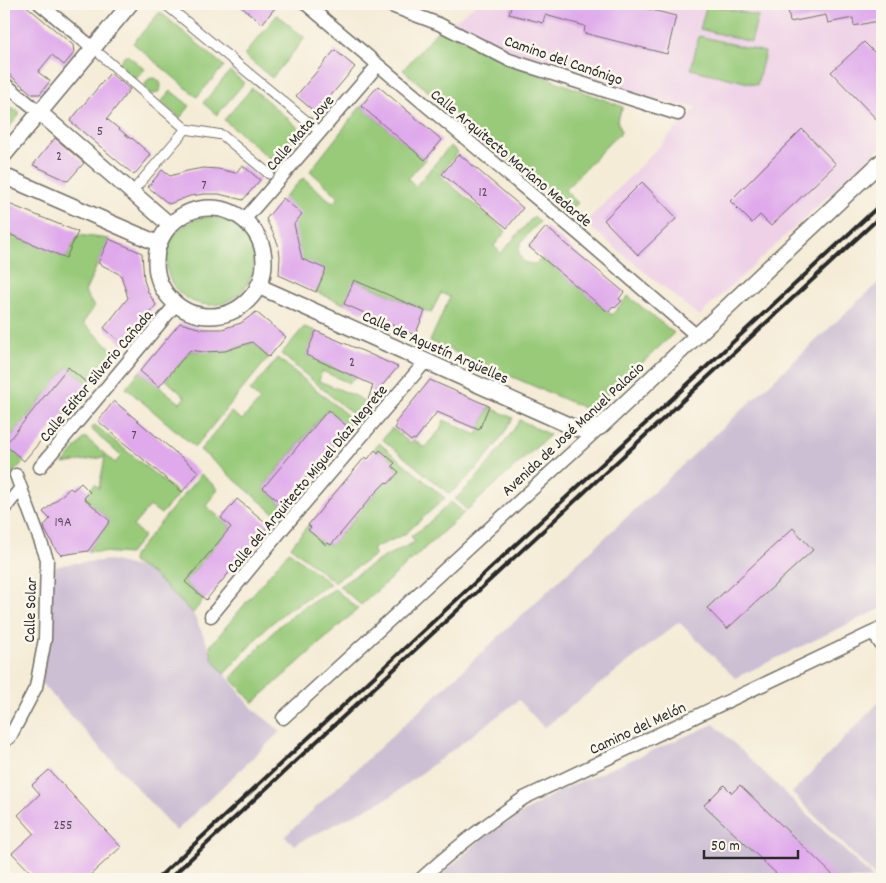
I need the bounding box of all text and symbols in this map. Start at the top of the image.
street label: Camino del Canónigo [501,30,626,92]
street label: Calle Arquitecto Mariano Medarde [425,84,596,234]
street label: Calle Mata Jove [261,90,341,177]
house number: 5 [97,122,103,142]
house number: 2 [56,147,62,167]
house number: 7 [201,176,207,196]
house number: 12 [478,183,488,203]
street label: Calle Editor Silverio Cañada [35,305,160,448]
street label: Calle de Agustín Argüelles [358,306,512,391]
house number: 2 [349,353,355,373]
street label: Avenida de José Manuel Palacio [497,357,650,502]
street label: Calle del Arquitecto Miguel Díaz Negrete [222,380,394,579]
house number: 7 [131,426,137,446]
house number: 19A [54,513,72,533]
street label: Calle Solar [19,577,44,643]
street label: Camino del Melón [586,697,690,762]
house number: 255 [53,816,73,836]
scale bar [704,828,797,860]
text: 50 m [711,836,740,858]

